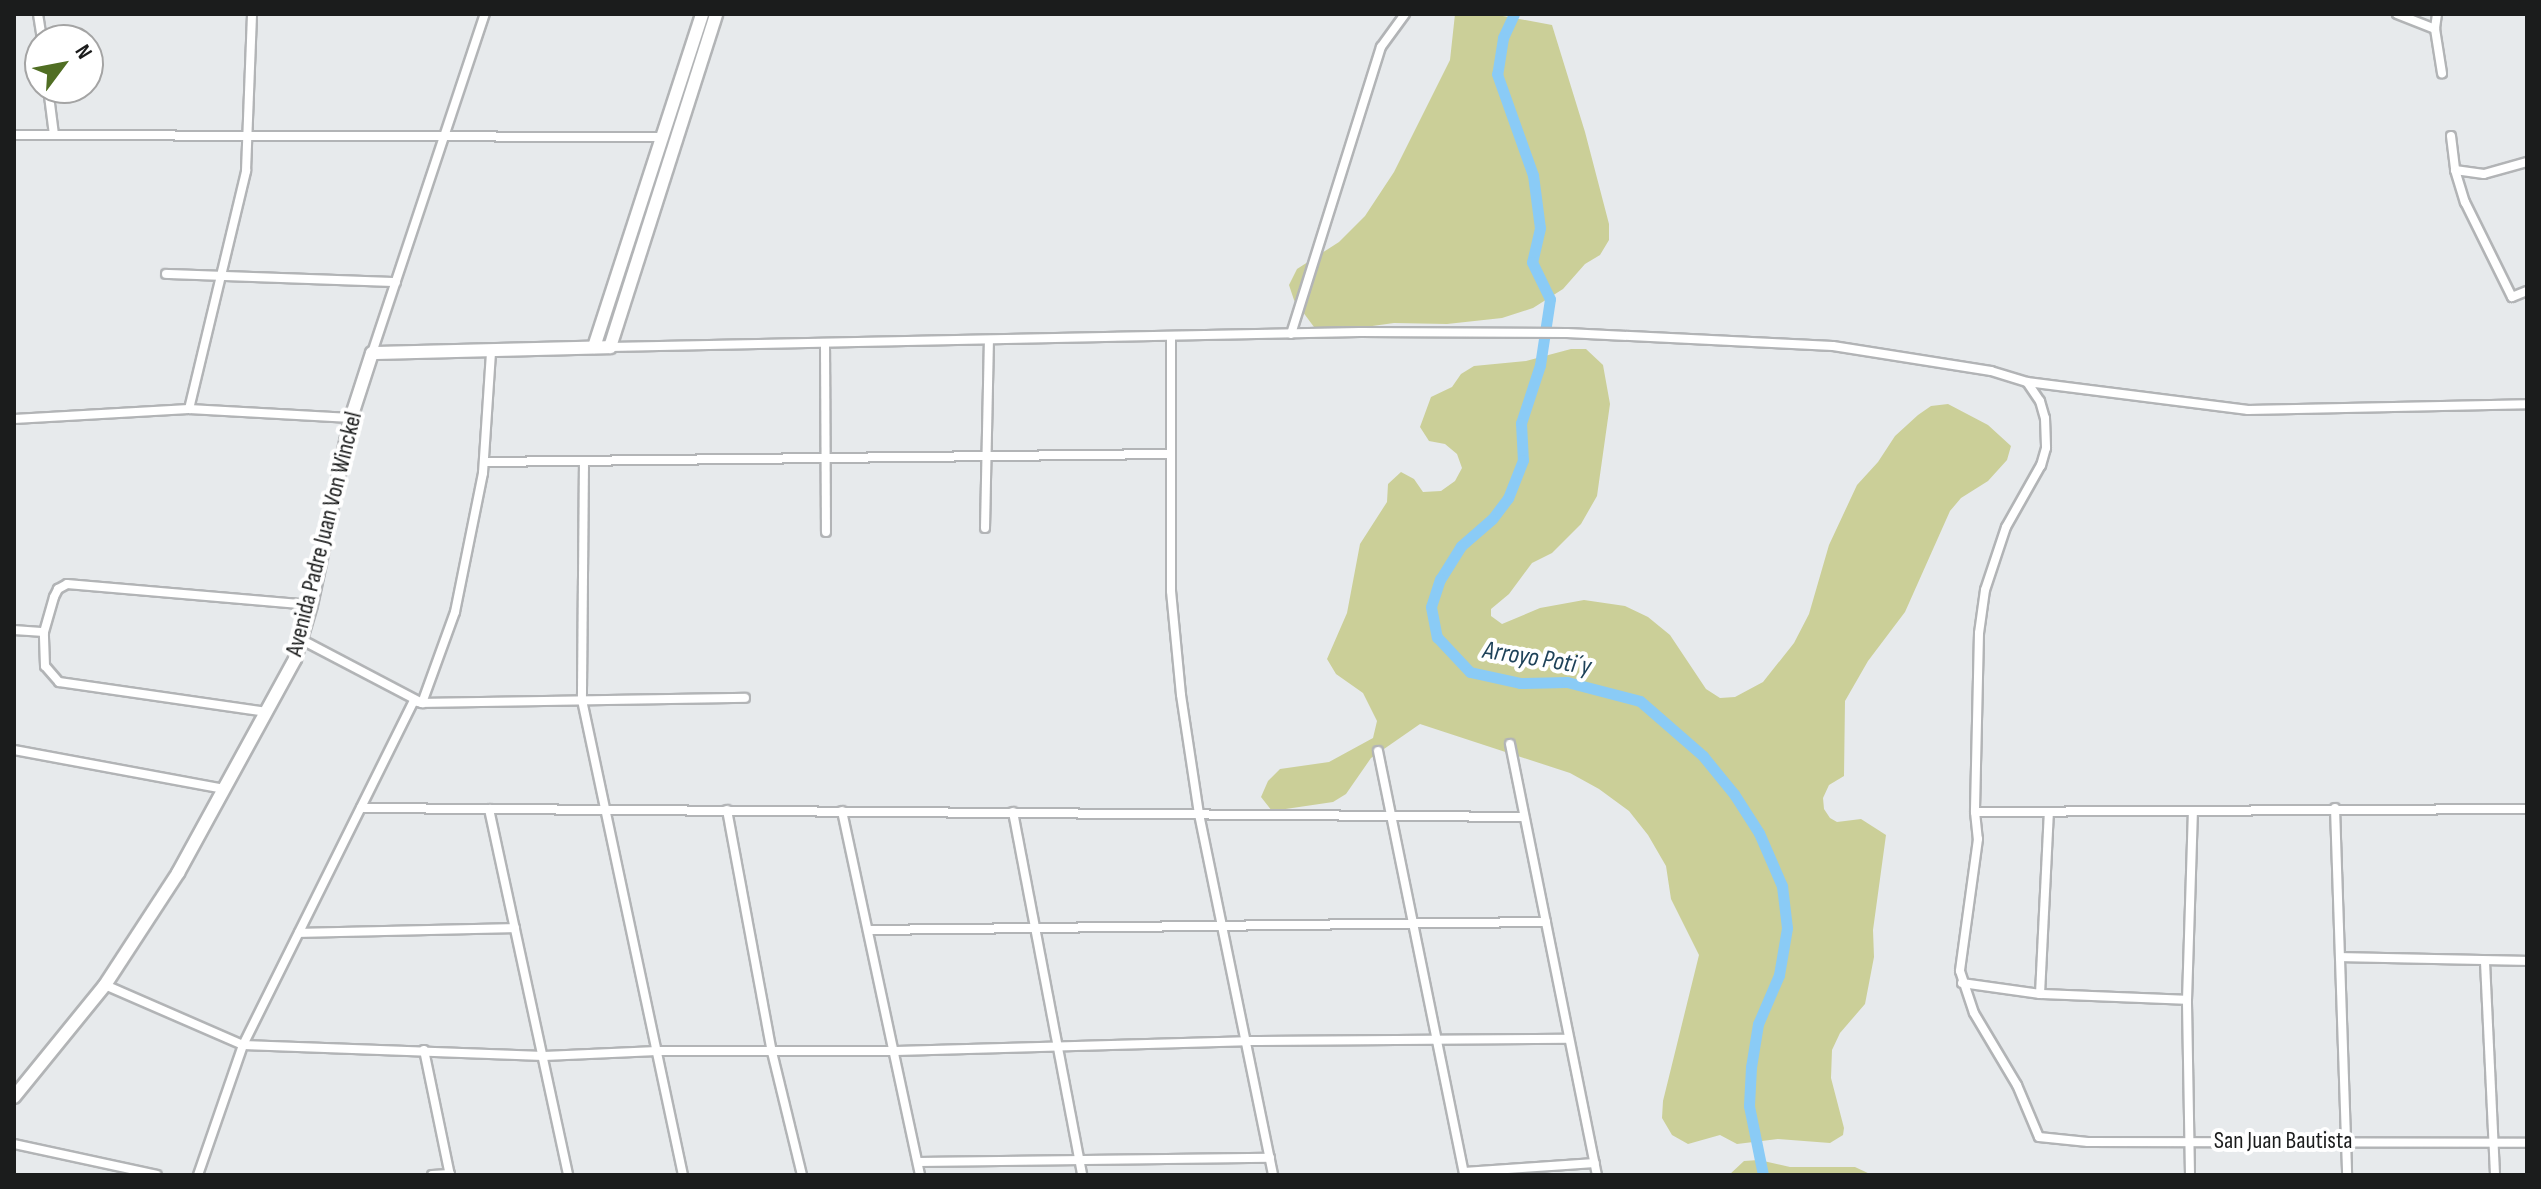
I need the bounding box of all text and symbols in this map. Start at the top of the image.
north arrow [24,24,104,104]
text: N [69,40,98,64]
street label: Avenida Padre Juan Von Winckel [280,409,368,659]
water label: Arroyo Poti´y [1481,635,1593,683]
street label: San Juan Bautista [2214,1127,2352,1155]

